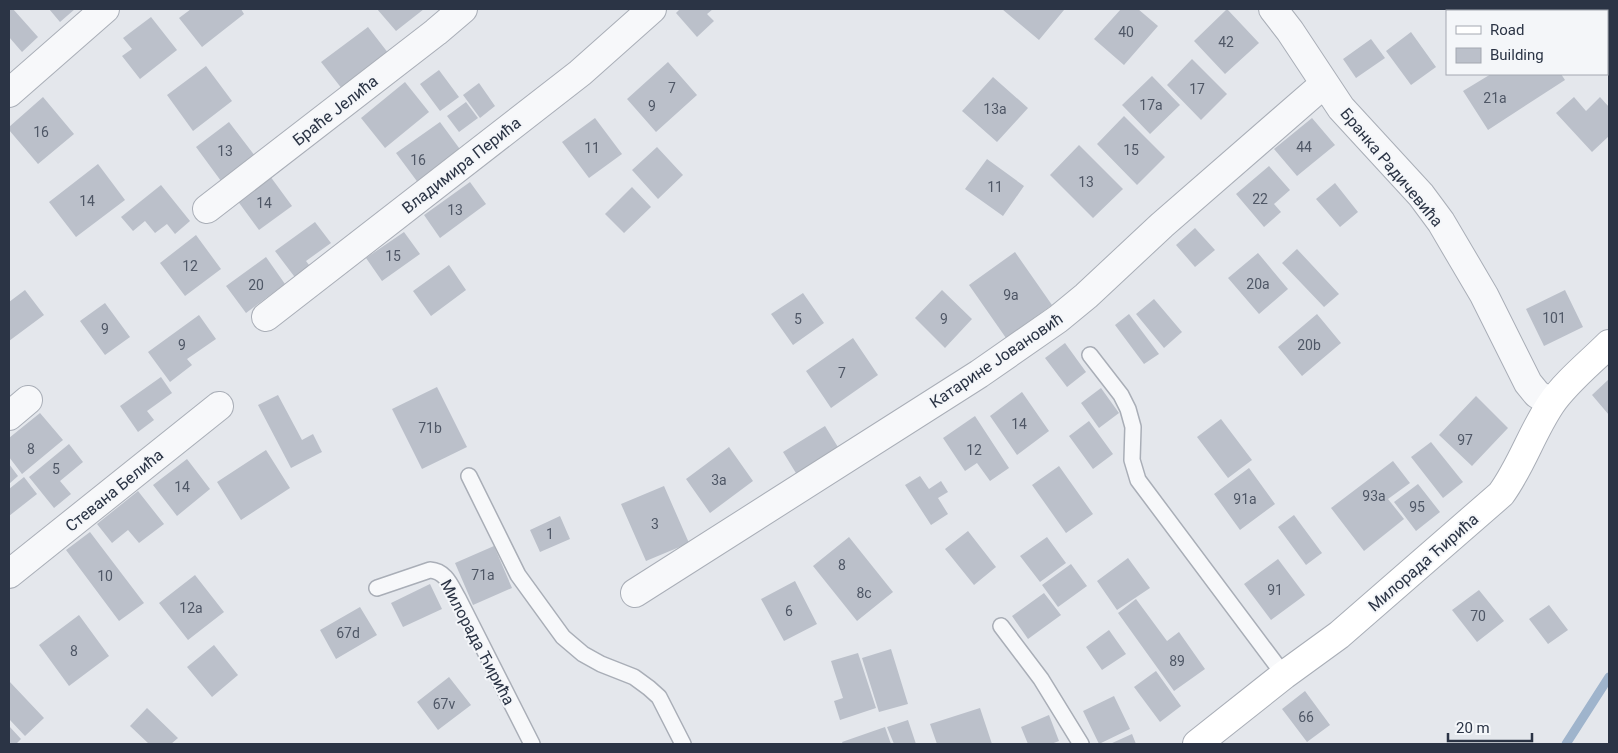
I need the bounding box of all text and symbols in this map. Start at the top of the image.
legend [1446,10,1608,75]
text: Road [1490,21,1524,39]
house number: 40 [1118,24,1134,40]
house number: 42 [1218,34,1234,50]
text: Building [1490,46,1544,64]
street label: Браће Јелића [289,71,382,150]
house number: 7 [668,80,676,96]
house number: 17 [1189,81,1205,97]
house number: 21a [1483,90,1507,106]
house number: 17a [1139,97,1163,113]
house number: 9 [648,98,656,114]
house number: 13a [983,101,1007,117]
street label: Бранка Радичевића [1336,104,1447,231]
street label: Владимира Перића [398,113,524,218]
house number: 16 [33,124,49,140]
house number: 44 [1296,139,1312,155]
house number: 11 [584,140,600,156]
house number: 15 [1123,142,1139,158]
house number: 13 [217,143,233,159]
house number: 16 [410,152,426,168]
house number: 13 [1078,174,1094,190]
house number: 11 [987,179,1003,195]
house number: 22 [1252,191,1268,207]
house number: 14 [79,193,95,209]
house number: 14 [256,195,272,211]
house number: 13 [447,202,463,218]
house number: 15 [385,248,401,264]
house number: 12 [182,258,198,274]
house number: 20a [1246,276,1270,292]
house number: 20 [248,277,264,293]
house number: 9a [1003,287,1019,303]
street label: Катарине Јовановић [926,309,1067,412]
house number: 101 [1542,310,1566,326]
house number: 5 [794,311,802,327]
house number: 9 [940,311,948,327]
house number: 9 [101,321,109,337]
house number: 9 [178,337,186,353]
house number: 20b [1297,337,1321,353]
house number: 7 [838,365,846,381]
house number: 14 [1011,416,1027,432]
house number: 71b [418,420,442,436]
house number: 97 [1457,432,1473,448]
house number: 8 [27,441,35,457]
house number: 12 [966,442,982,458]
street label: Стевана Белића [61,445,167,536]
house number: 5 [52,461,60,477]
house number: 3a [711,472,727,488]
house number: 14 [174,479,190,495]
house number: 93a [1362,488,1386,504]
house number: 91a [1233,491,1257,507]
house number: 95 [1409,499,1425,515]
street label: Милорада Ћирића [1364,509,1482,615]
house number: 3 [651,516,659,532]
house number: 1 [546,526,554,542]
house number: 8 [838,557,846,573]
house number: 71a [471,567,495,583]
house number: 10 [97,568,113,584]
street label: Милорада Ћирића [436,576,519,708]
house number: 91 [1267,582,1283,598]
house number: 8c [856,585,872,601]
house number: 12a [179,600,203,616]
house number: 6 [785,603,793,619]
house number: 70 [1470,608,1486,624]
house number: 67d [336,625,360,641]
house number: 8 [70,643,78,659]
house number: 89 [1169,653,1185,669]
house number: 67v [433,696,455,712]
house number: 66 [1298,709,1314,725]
scale bar [1448,710,1532,742]
text: 20 m [1456,719,1490,737]

